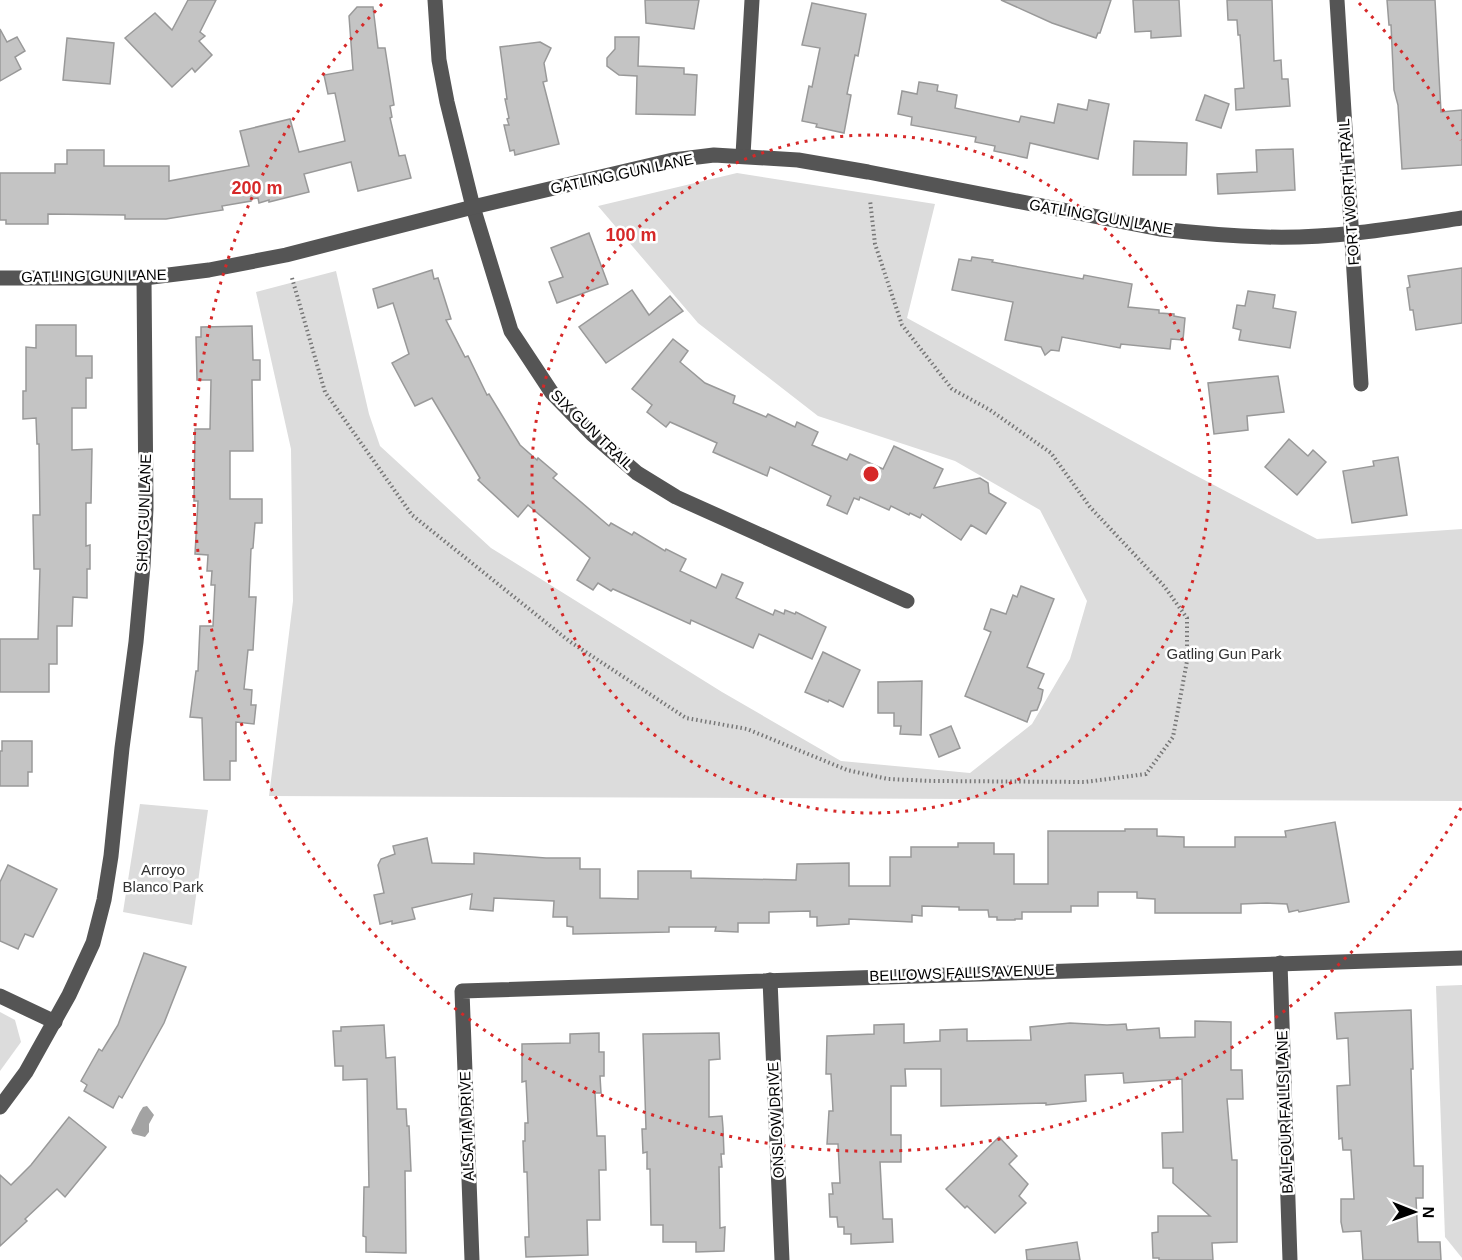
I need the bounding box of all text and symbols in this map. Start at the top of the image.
street label: FORT WORTH TRAIL [1335,118,1362,266]
street label: GATLING GUN LANE [549,150,695,197]
text: 200 m [231,178,283,198]
street label: GATLING GUN LANE [1028,195,1174,238]
text: 100 m [605,225,657,245]
street label: GATLING GUN LANE [21,266,167,285]
street label: SIX GUN TRAIL [548,386,637,473]
street label: SHOTGUN LANE [133,454,154,572]
centre of rings [861,464,881,484]
park label: Gatling Gun Park [1166,645,1282,662]
park label: Arroyo Blanco Park [123,861,204,895]
street label: BELLOWS FALLS AVENUE [869,961,1055,984]
street label: BALFOUR FALLS LANE [1273,1030,1296,1194]
street label: ONSLOW DRIVE [764,1061,787,1179]
street label: ALSATIA DRIVE [456,1071,477,1181]
north arrow [1384,1182,1444,1242]
text: N [1420,1206,1437,1218]

